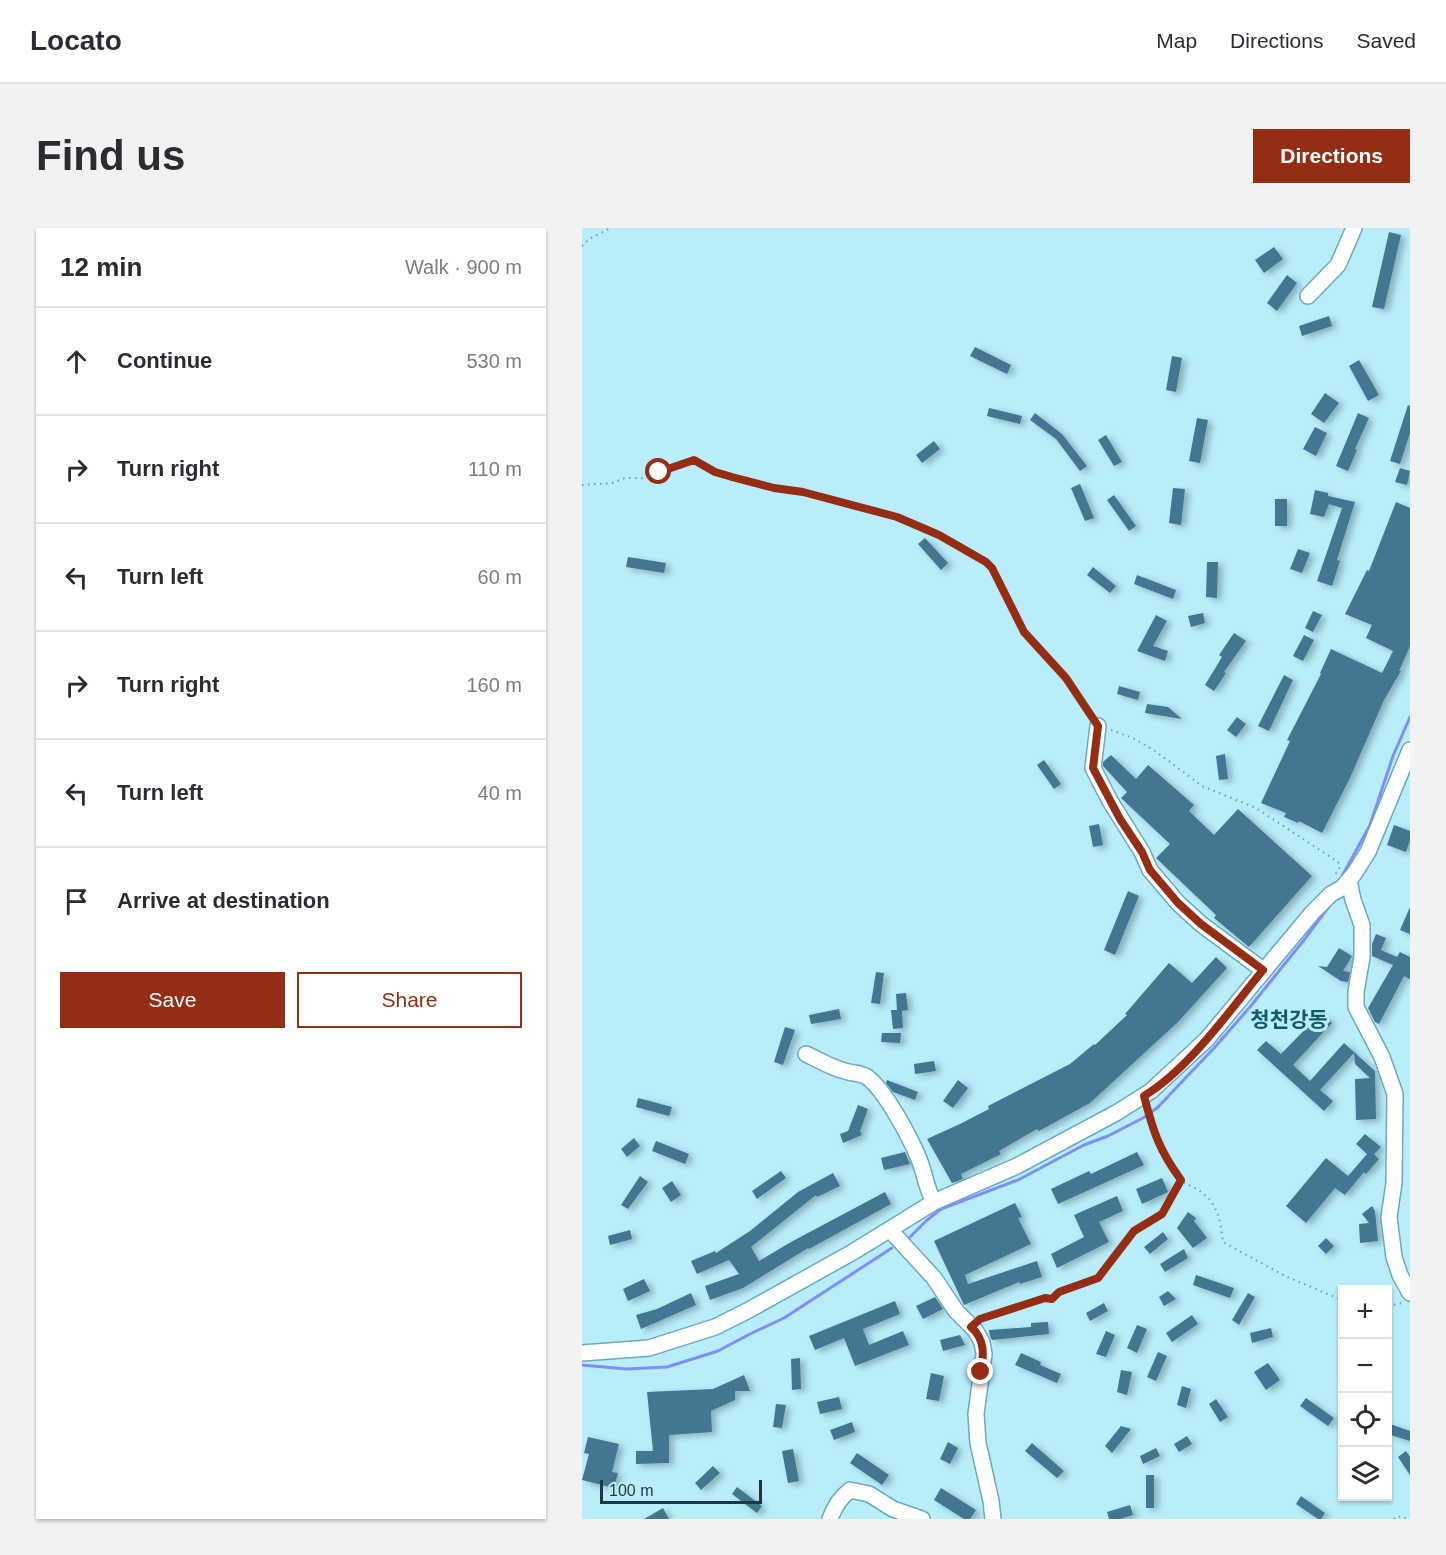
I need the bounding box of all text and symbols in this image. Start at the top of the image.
text: Locato [30,25,122,56]
text: Map [1156,29,1197,52]
text: Directions [1230,29,1323,52]
text: Saved [1356,29,1416,52]
button: Directions [1253,129,1410,183]
text: Find us [36,132,185,179]
text: 12 min [60,252,142,282]
text: Walk · 900 m [405,256,522,278]
icon: ahead [60,345,93,378]
text: Continue [117,348,212,373]
text: 530 m [466,350,522,372]
icon: right [60,453,93,486]
text: Turn right [117,456,219,481]
text: 110 m [468,458,522,480]
route start [645,458,671,484]
icon: left [60,561,93,594]
text: Turn left [117,564,203,589]
text: 60 m [478,566,522,588]
icon: right [60,669,93,702]
text: Turn right [117,672,219,697]
text: 160 m [466,674,522,696]
icon: left [60,777,93,810]
text: Turn left [117,780,203,805]
text: 40 m [478,782,522,804]
icon: arrive [60,885,93,918]
text: Arrive at destination [117,888,330,913]
button: Save [60,972,285,1028]
button: Share [297,972,522,1028]
district label: 청천강동 [1250,1008,1328,1031]
map controls [1338,1285,1392,1501]
button: + [1338,1285,1392,1339]
button: − [1338,1339,1392,1393]
route end [967,1358,993,1384]
button: locate [1338,1393,1392,1447]
button: layers [1338,1447,1392,1501]
scale bar [600,1477,762,1504]
text: 100 m [609,1482,653,1499]

